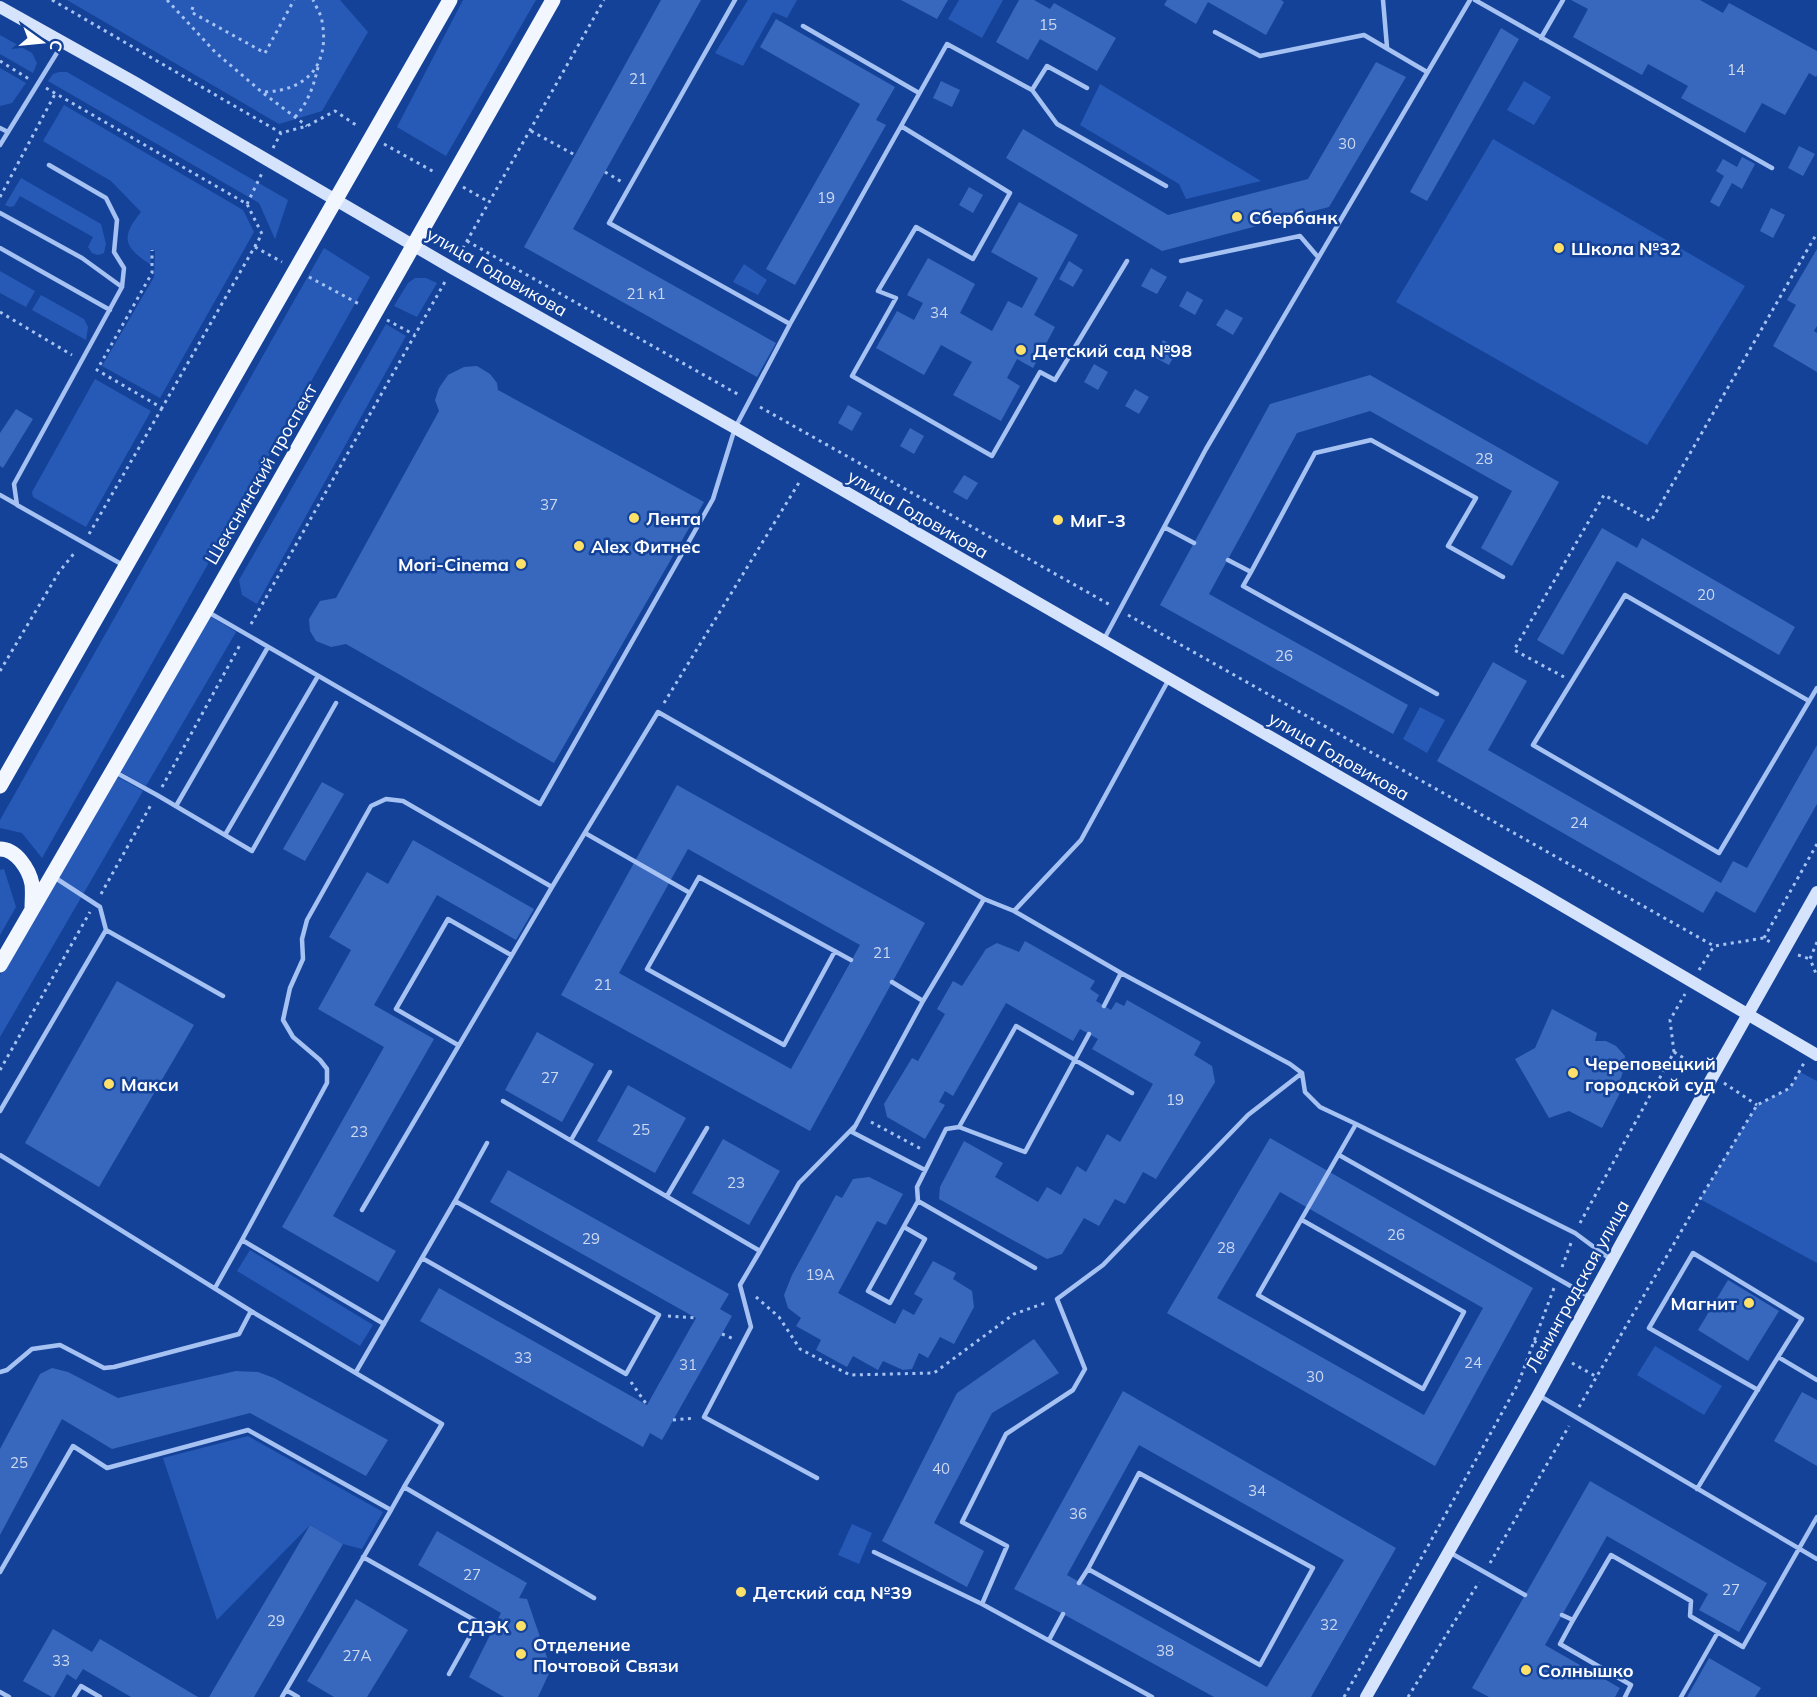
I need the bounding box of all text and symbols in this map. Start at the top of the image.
north arrow [12,12,72,72]
house number: 15 [1039,15,1057,34]
text: С [45,38,68,54]
house number: 14 [1727,60,1745,79]
house number: 21 [629,69,647,88]
house number: 30 [1338,134,1356,153]
house number: 19 [817,188,835,207]
place label: Сбербанк [1249,206,1338,229]
marker: Сбербанк [1230,210,1244,224]
street label: улица Годовикова [422,222,572,322]
place label: Школа №32 [1571,237,1681,260]
marker: Школа №32 [1552,241,1566,255]
house number: 21 к1 [627,284,666,303]
house number: 34 [930,303,948,322]
place label: Детский сад №98 [1033,339,1192,362]
marker: Детский сад №98 [1014,343,1028,357]
street label: Шекснинский проспект [200,379,323,569]
house number: 28 [1475,449,1493,468]
street label: улица Годовикова [843,464,993,564]
house number: 37 [540,495,558,514]
place label: Лента [646,507,701,530]
place label: МиГ-3 [1070,509,1126,532]
marker: Лента [627,511,641,525]
marker: МиГ-3 [1051,513,1065,527]
place label: Alex Фитнес [591,535,701,558]
marker: Alex Фитнес [572,539,586,553]
place label: Mori-Cinema [398,553,509,576]
marker: Mori-Cinema [514,557,528,571]
house number: 20 [1697,585,1715,604]
house number: 26 [1275,646,1293,665]
street label: улица Годовикова [1264,706,1414,806]
house number: 24 [1570,813,1588,832]
house number: 21 [873,943,891,962]
house number: 21 [594,975,612,994]
place label: Череповецкий городской суд [1585,1052,1716,1096]
marker: Череповецкий городской суд [1566,1066,1580,1080]
house number: 27 [541,1068,559,1087]
place label: Макси [121,1073,179,1096]
marker: Макси [102,1077,116,1091]
house number: 19 [1166,1090,1184,1109]
house number: 25 [632,1120,650,1139]
house number: 23 [350,1122,368,1141]
house number: 23 [727,1173,745,1192]
street label: Ленинградская улица [1520,1196,1634,1376]
house number: 26 [1387,1225,1405,1244]
house number: 29 [582,1229,600,1248]
house number: 28 [1217,1238,1235,1257]
house number: 19А [805,1265,835,1284]
place label: Магнит [1671,1292,1737,1315]
marker: Магнит [1742,1296,1756,1310]
house number: 33 [514,1348,532,1367]
house number: 24 [1464,1353,1482,1372]
house number: 31 [679,1355,697,1374]
house number: 30 [1306,1367,1324,1386]
house number: 25 [10,1453,28,1472]
house number: 40 [932,1459,950,1478]
house number: 34 [1248,1481,1266,1500]
house number: 36 [1069,1504,1087,1523]
house number: 27 [463,1565,481,1584]
house number: 27 [1722,1580,1740,1599]
place label: Детский сад №39 [753,1581,912,1604]
marker: Детский сад №39 [734,1585,748,1599]
house number: 29 [267,1611,285,1630]
place label: СДЭК [457,1615,510,1638]
house number: 32 [1320,1615,1338,1634]
marker: СДЭК [514,1619,528,1633]
place label: Отделение Почтовой Связи [533,1633,679,1677]
house number: 38 [1156,1641,1174,1660]
house number: 27А [342,1646,372,1665]
marker: Отделение Почтовой Связи [514,1647,528,1661]
house number: 33 [52,1651,70,1670]
place label: Солнышко [1538,1659,1634,1682]
marker: Солнышко [1519,1663,1533,1677]

